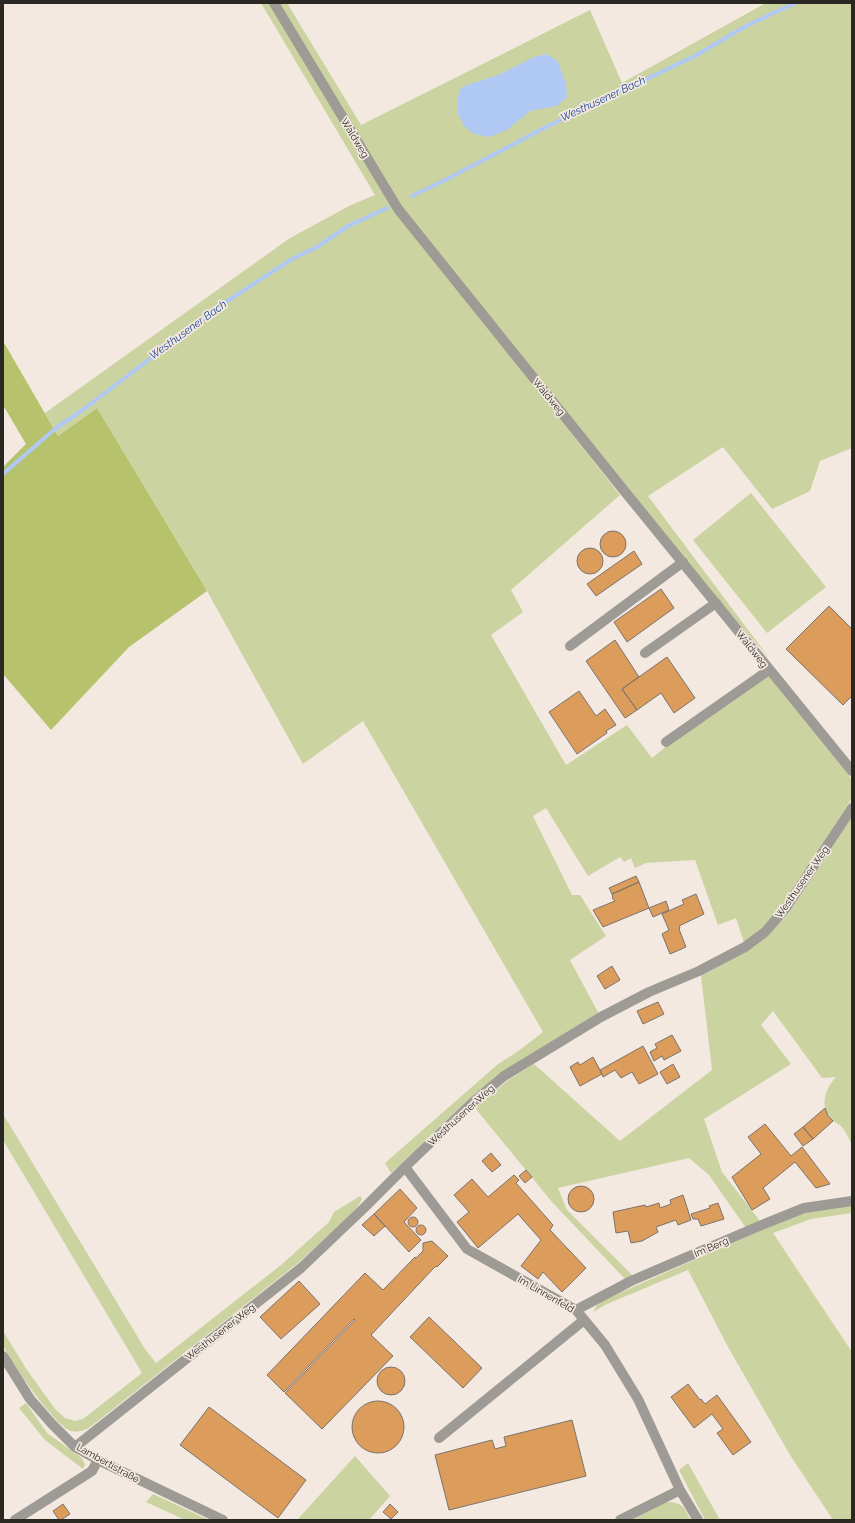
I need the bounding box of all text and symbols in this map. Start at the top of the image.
water label: Westhusener Bach [558,74,648,124]
street label: Waldweg [339,116,371,160]
water label: Westhusener Bach [147,298,229,362]
street label: Waldweg [531,376,567,418]
street label: Waldweg [734,628,770,670]
street label: Westhusener Weg [773,844,831,920]
street label: Westhusener Weg [426,1082,496,1148]
street label: Im Berg [692,1235,730,1259]
street label: Im Linnenfeld [516,1273,576,1315]
street label: Westhusener Weg [183,1301,257,1363]
street label: Lambertistraße [75,1441,141,1485]

